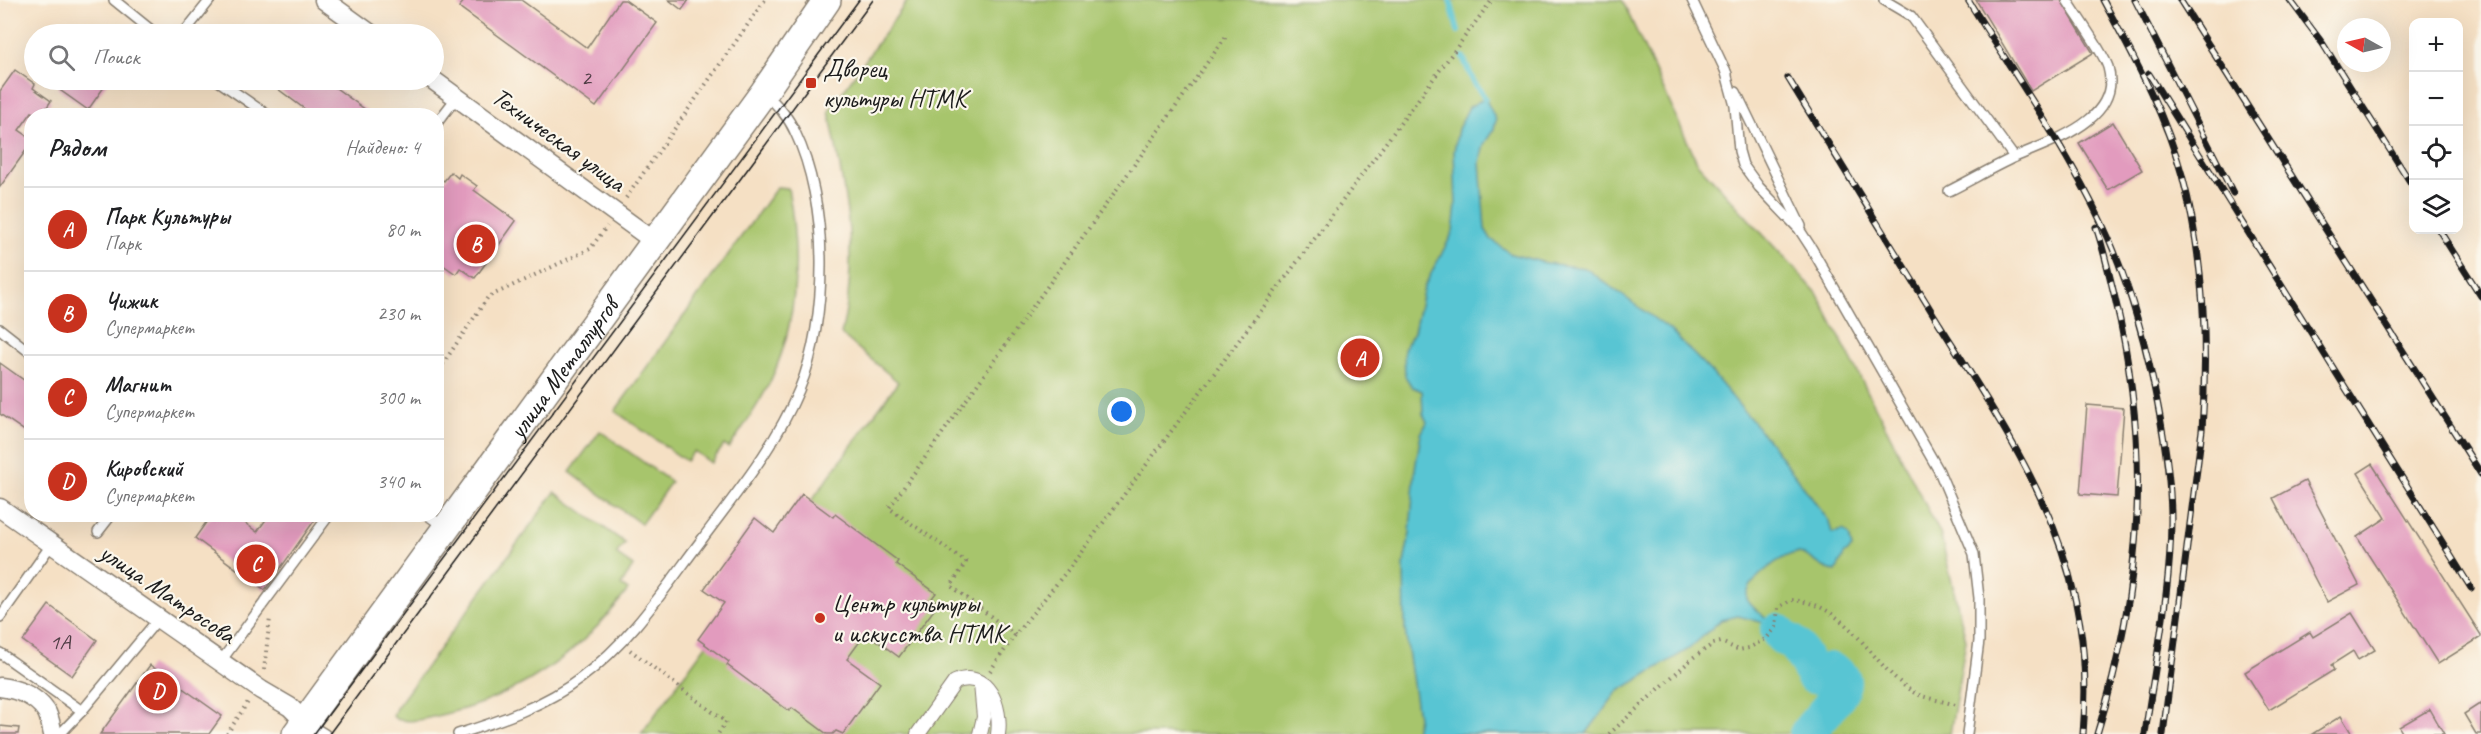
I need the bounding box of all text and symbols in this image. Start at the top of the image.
north arrow [2337,18,2391,72]
map controls [2409,18,2463,234]
button: + [2409,18,2463,72]
search box [24,24,444,90]
icon: search [45,41,78,74]
text: Поиск [93,43,139,71]
place label: Дворец культуры НТМК [823,52,971,115]
house number: 2 [581,64,593,92]
button: − [2409,72,2463,126]
marker: Дворец культуры НТМК [804,76,818,90]
street label: Техническая улица [485,80,633,200]
button: locate [2409,126,2463,180]
text: Рядом [48,131,106,164]
text: Найдено: 4 [345,135,420,160]
button: layers [2409,180,2463,234]
text: Парк Культуры [105,203,230,231]
text: A [62,217,73,242]
text: 80 m [386,217,420,242]
pin: B [456,222,496,266]
text: Парк [105,231,141,256]
text: Чижик [105,287,157,315]
street label: улица Металлургов [500,287,628,447]
text: B [62,301,73,326]
text: 230 m [377,301,420,326]
text: Супермаркет [105,315,194,340]
pin: A [1340,336,1380,380]
text: Магнит [105,371,171,399]
text: C [63,385,72,410]
text: 300 m [377,385,420,410]
your location [1107,397,1136,426]
text: Супермаркет [105,399,194,424]
text: Кировский [105,455,183,483]
text: D [62,469,73,494]
text: 340 m [377,469,420,494]
text: Супермаркет [105,483,194,508]
street label: улица Матросова [92,535,244,652]
pin: C [236,542,276,586]
place label: Центр культуры и искусства НТМК [832,587,1011,650]
marker: Центр культуры и искусства НТМК [813,611,827,625]
house number: 1А [50,628,71,656]
pin: D [138,668,178,714]

